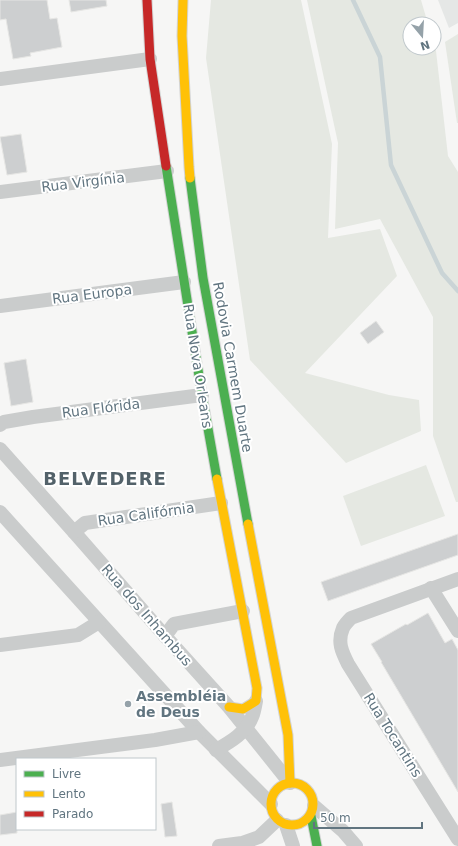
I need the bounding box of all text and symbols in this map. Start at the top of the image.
north arrow [402,16,442,56]
text: N [419,37,431,53]
street label: Rua Virgínia [40,169,126,195]
street label: Rua Europa [51,281,133,307]
street label: Rodovia Carmem Duarte [210,281,256,453]
street label: Rua Nova Orleans [180,303,216,429]
street label: Rua Flórida [61,395,141,421]
district label: BELVEDERE [43,468,167,489]
street label: Rua Califórnia [97,499,195,529]
street label: Rua dos Inhambus [99,561,195,669]
place label: Assembléia de Deus [136,688,226,720]
street label: Rua Tocantins [361,690,425,780]
marker: Assembléia de Deus [123,699,133,709]
legend [16,758,156,830]
text: Livre [52,767,81,781]
text: Lento [52,787,86,801]
scale bar [314,804,422,830]
text: Parado [52,807,93,821]
text: 50 m [320,811,351,825]

